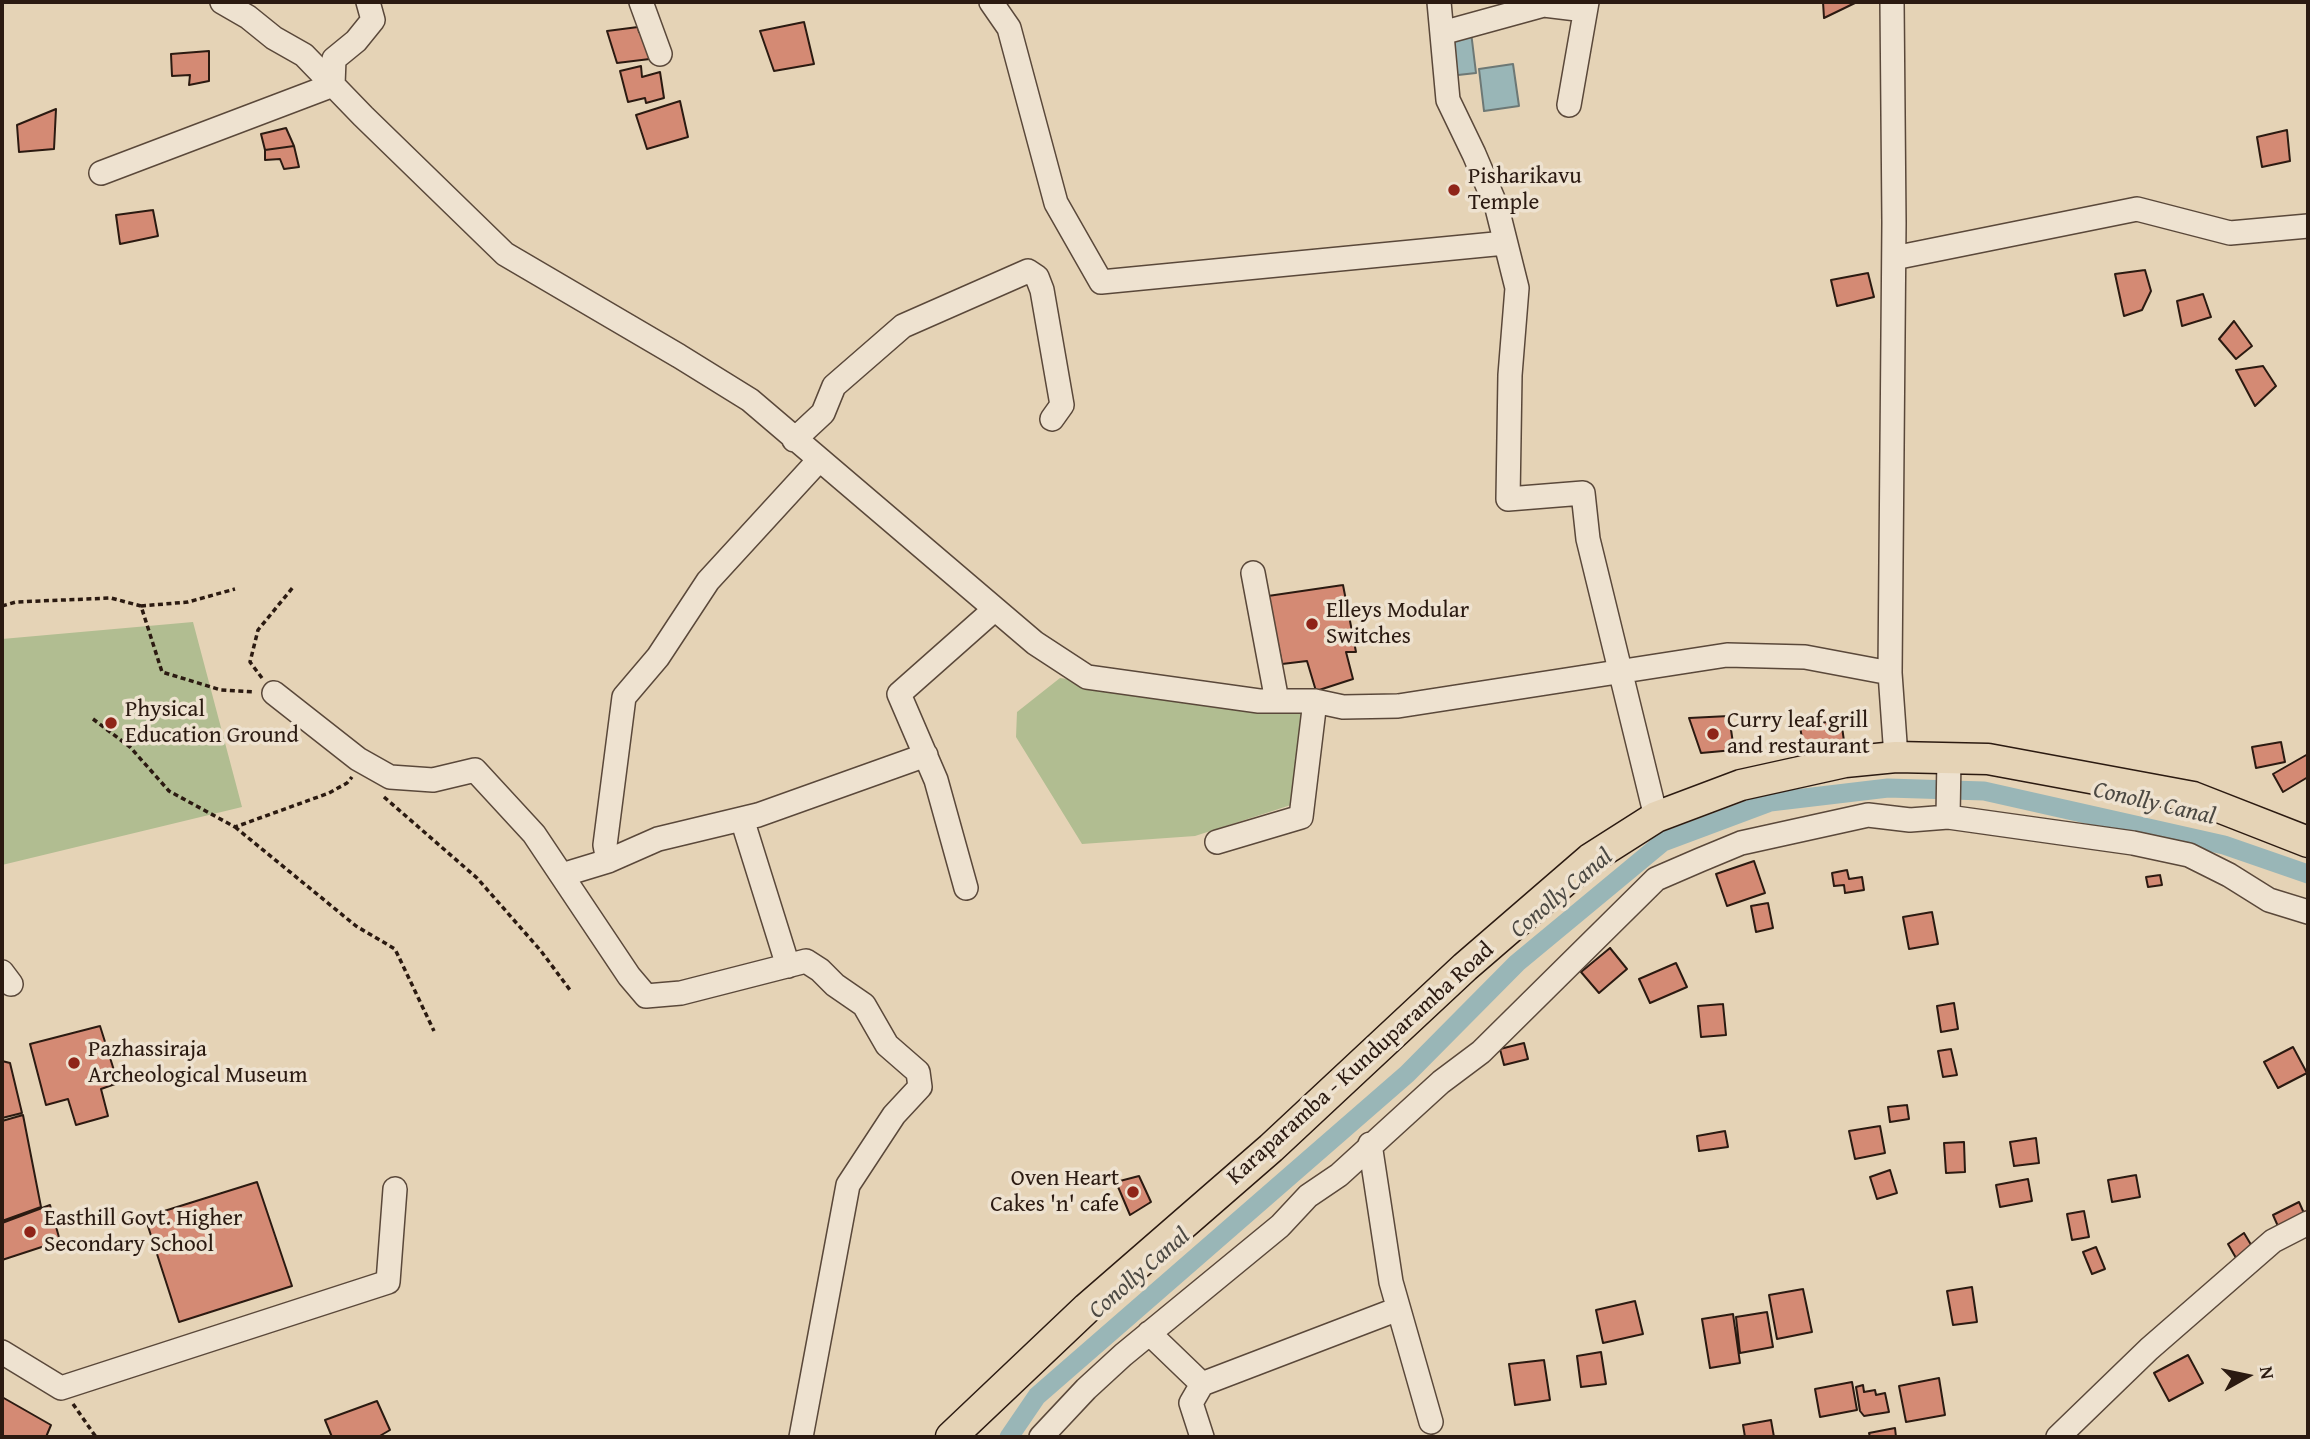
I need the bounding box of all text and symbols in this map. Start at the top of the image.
place label: Pisharikavu Temple [1468,163,1582,217]
marker: Pisharikavu Temple [1446,182,1462,198]
place label: Elleys Modular Switches [1326,597,1469,651]
marker: Elleys Modular Switches [1304,616,1320,632]
place label: Physical Education Ground [125,696,299,750]
place label: Curry leaf grill and restaurant [1727,707,1870,761]
marker: Physical Education Ground [103,715,119,731]
marker: Curry leaf grill and restaurant [1705,726,1721,742]
water label: Conolly Canal [2090,776,2218,832]
water label: Conolly Canal [1505,843,1619,945]
street label: Karaparamba - Kunduparamba Road [1222,937,1500,1191]
place label: Pazhassiraja Archeological Museum [88,1036,308,1090]
marker: Pazhassiraja Archeological Museum [66,1055,82,1071]
place label: Oven Heart Cakes 'n' cafe [990,1165,1119,1219]
marker: Oven Heart Cakes 'n' cafe [1125,1184,1141,1200]
place label: Easthill Govt. Higher Secondary School [44,1205,243,1259]
water label: Conolly Canal [1084,1222,1196,1326]
marker: Easthill Govt. Higher Secondary School [22,1224,38,1240]
north arrow [2212,1341,2282,1411]
text: N [2253,1364,2283,1381]

